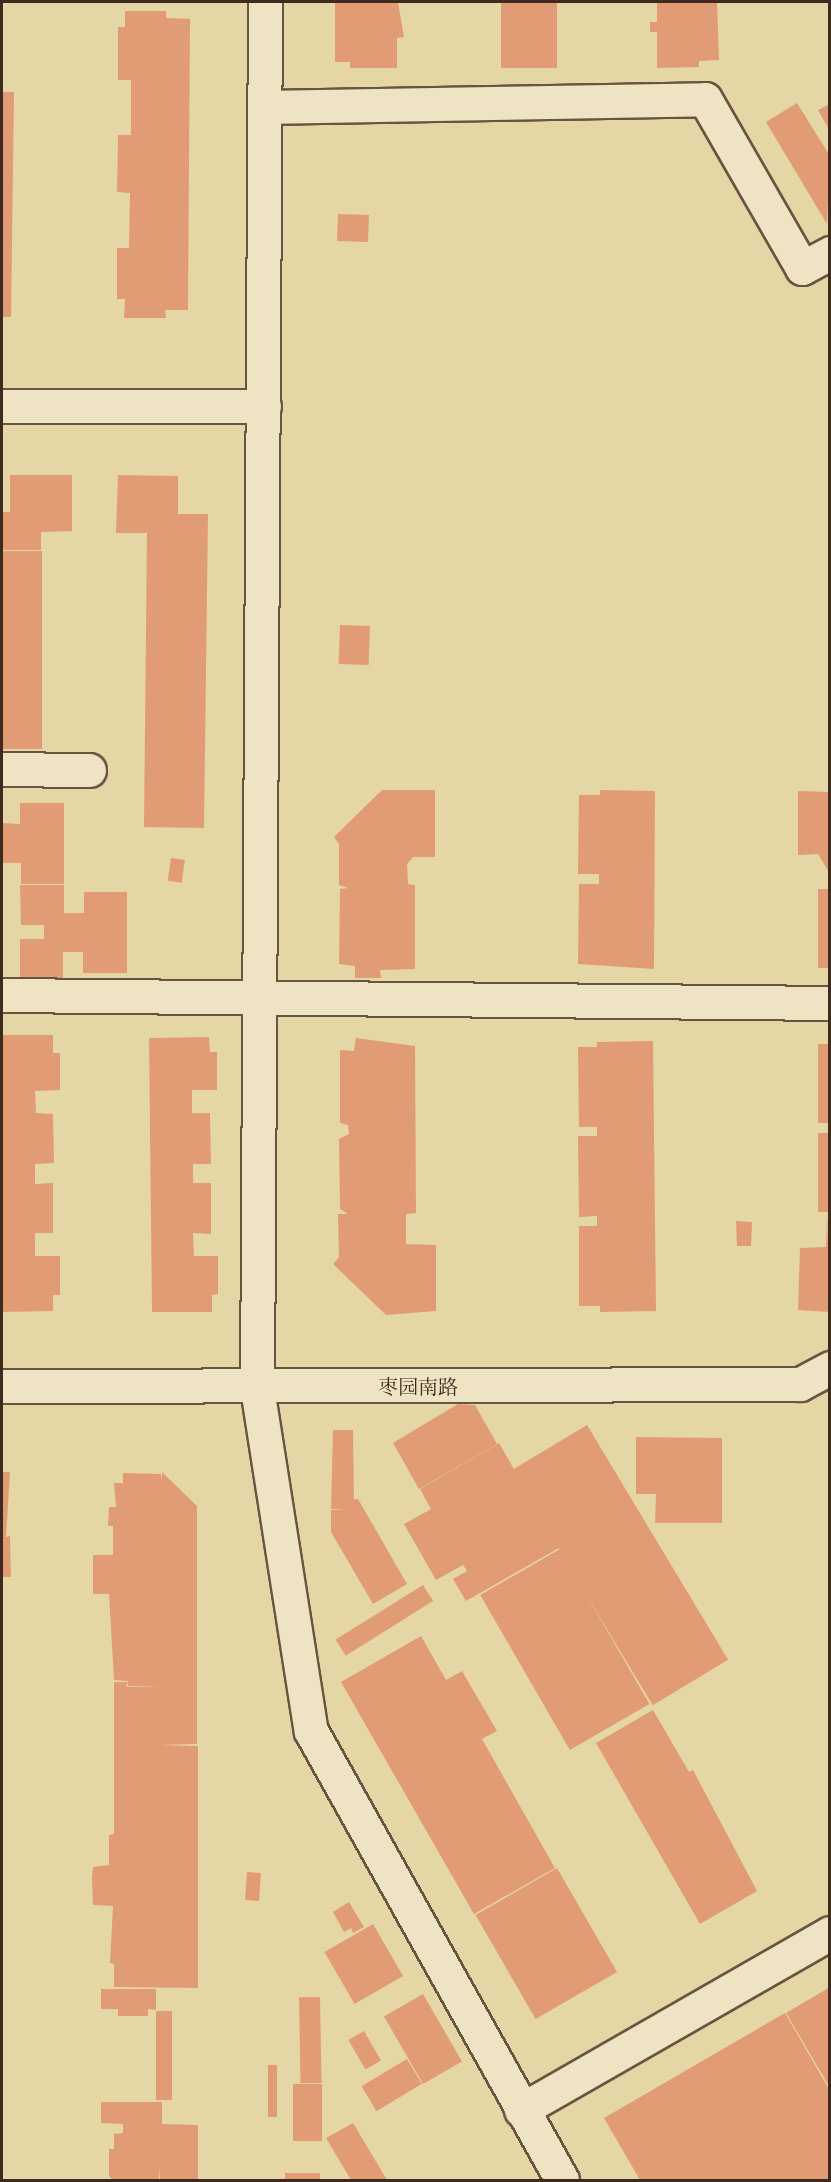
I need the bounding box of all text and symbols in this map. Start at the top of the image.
street label: 枣园南路 [378,1375,458,1399]

